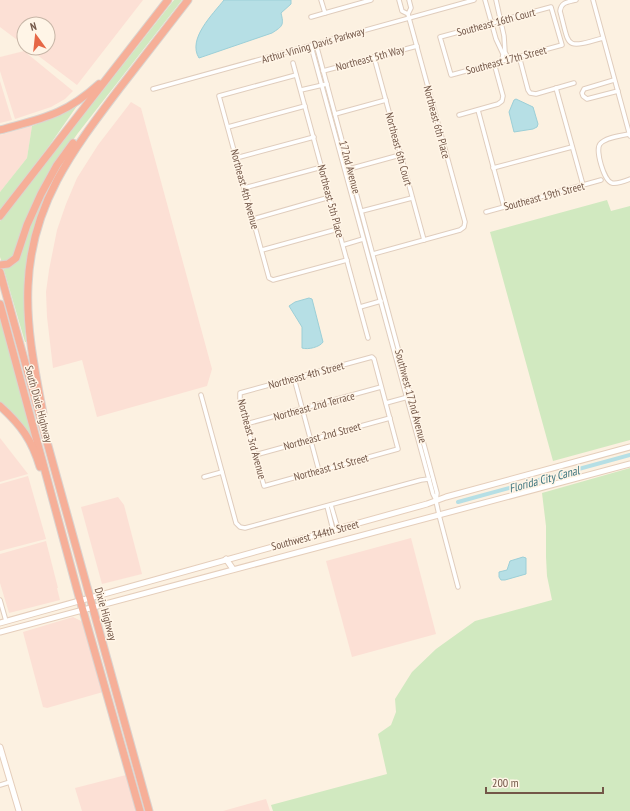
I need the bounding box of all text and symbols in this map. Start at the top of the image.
street label: Southeast 16th Court [455,5,537,39]
north arrow [16,16,56,56]
text: N [29,19,38,34]
street label: Arthur Vining Davis Parkway [260,23,367,66]
street label: Northeast 5th Way [334,42,407,74]
street label: Southeast 17th Street [464,43,548,77]
street label: Northeast 6th Place [421,84,454,161]
street label: Northeast 6th Court [382,111,416,187]
street label: 172nd Avenue [336,139,364,195]
street label: Northeast 4th Avenue [228,147,263,231]
street label: Northeast 5th Place [315,163,348,240]
street label: Southeast 19th Street [502,178,586,214]
street label: Southwest 172nd Avenue [392,348,430,445]
street label: Northeast 4th Street [267,358,345,392]
street label: South Dixie Highway [22,364,56,445]
street label: Northeast 2nd Terrace [272,388,357,424]
street label: Northeast 3rd Avenue [235,397,270,481]
street label: Northeast 2nd Street [282,419,362,453]
street label: Northeast 1st Street [292,450,370,484]
water label: Florida City Canal [507,462,582,496]
street label: Southwest 344th Street [270,517,360,553]
street label: Dixie Highway [92,586,121,643]
scale bar [486,769,603,795]
text: 200 m [492,775,519,790]

